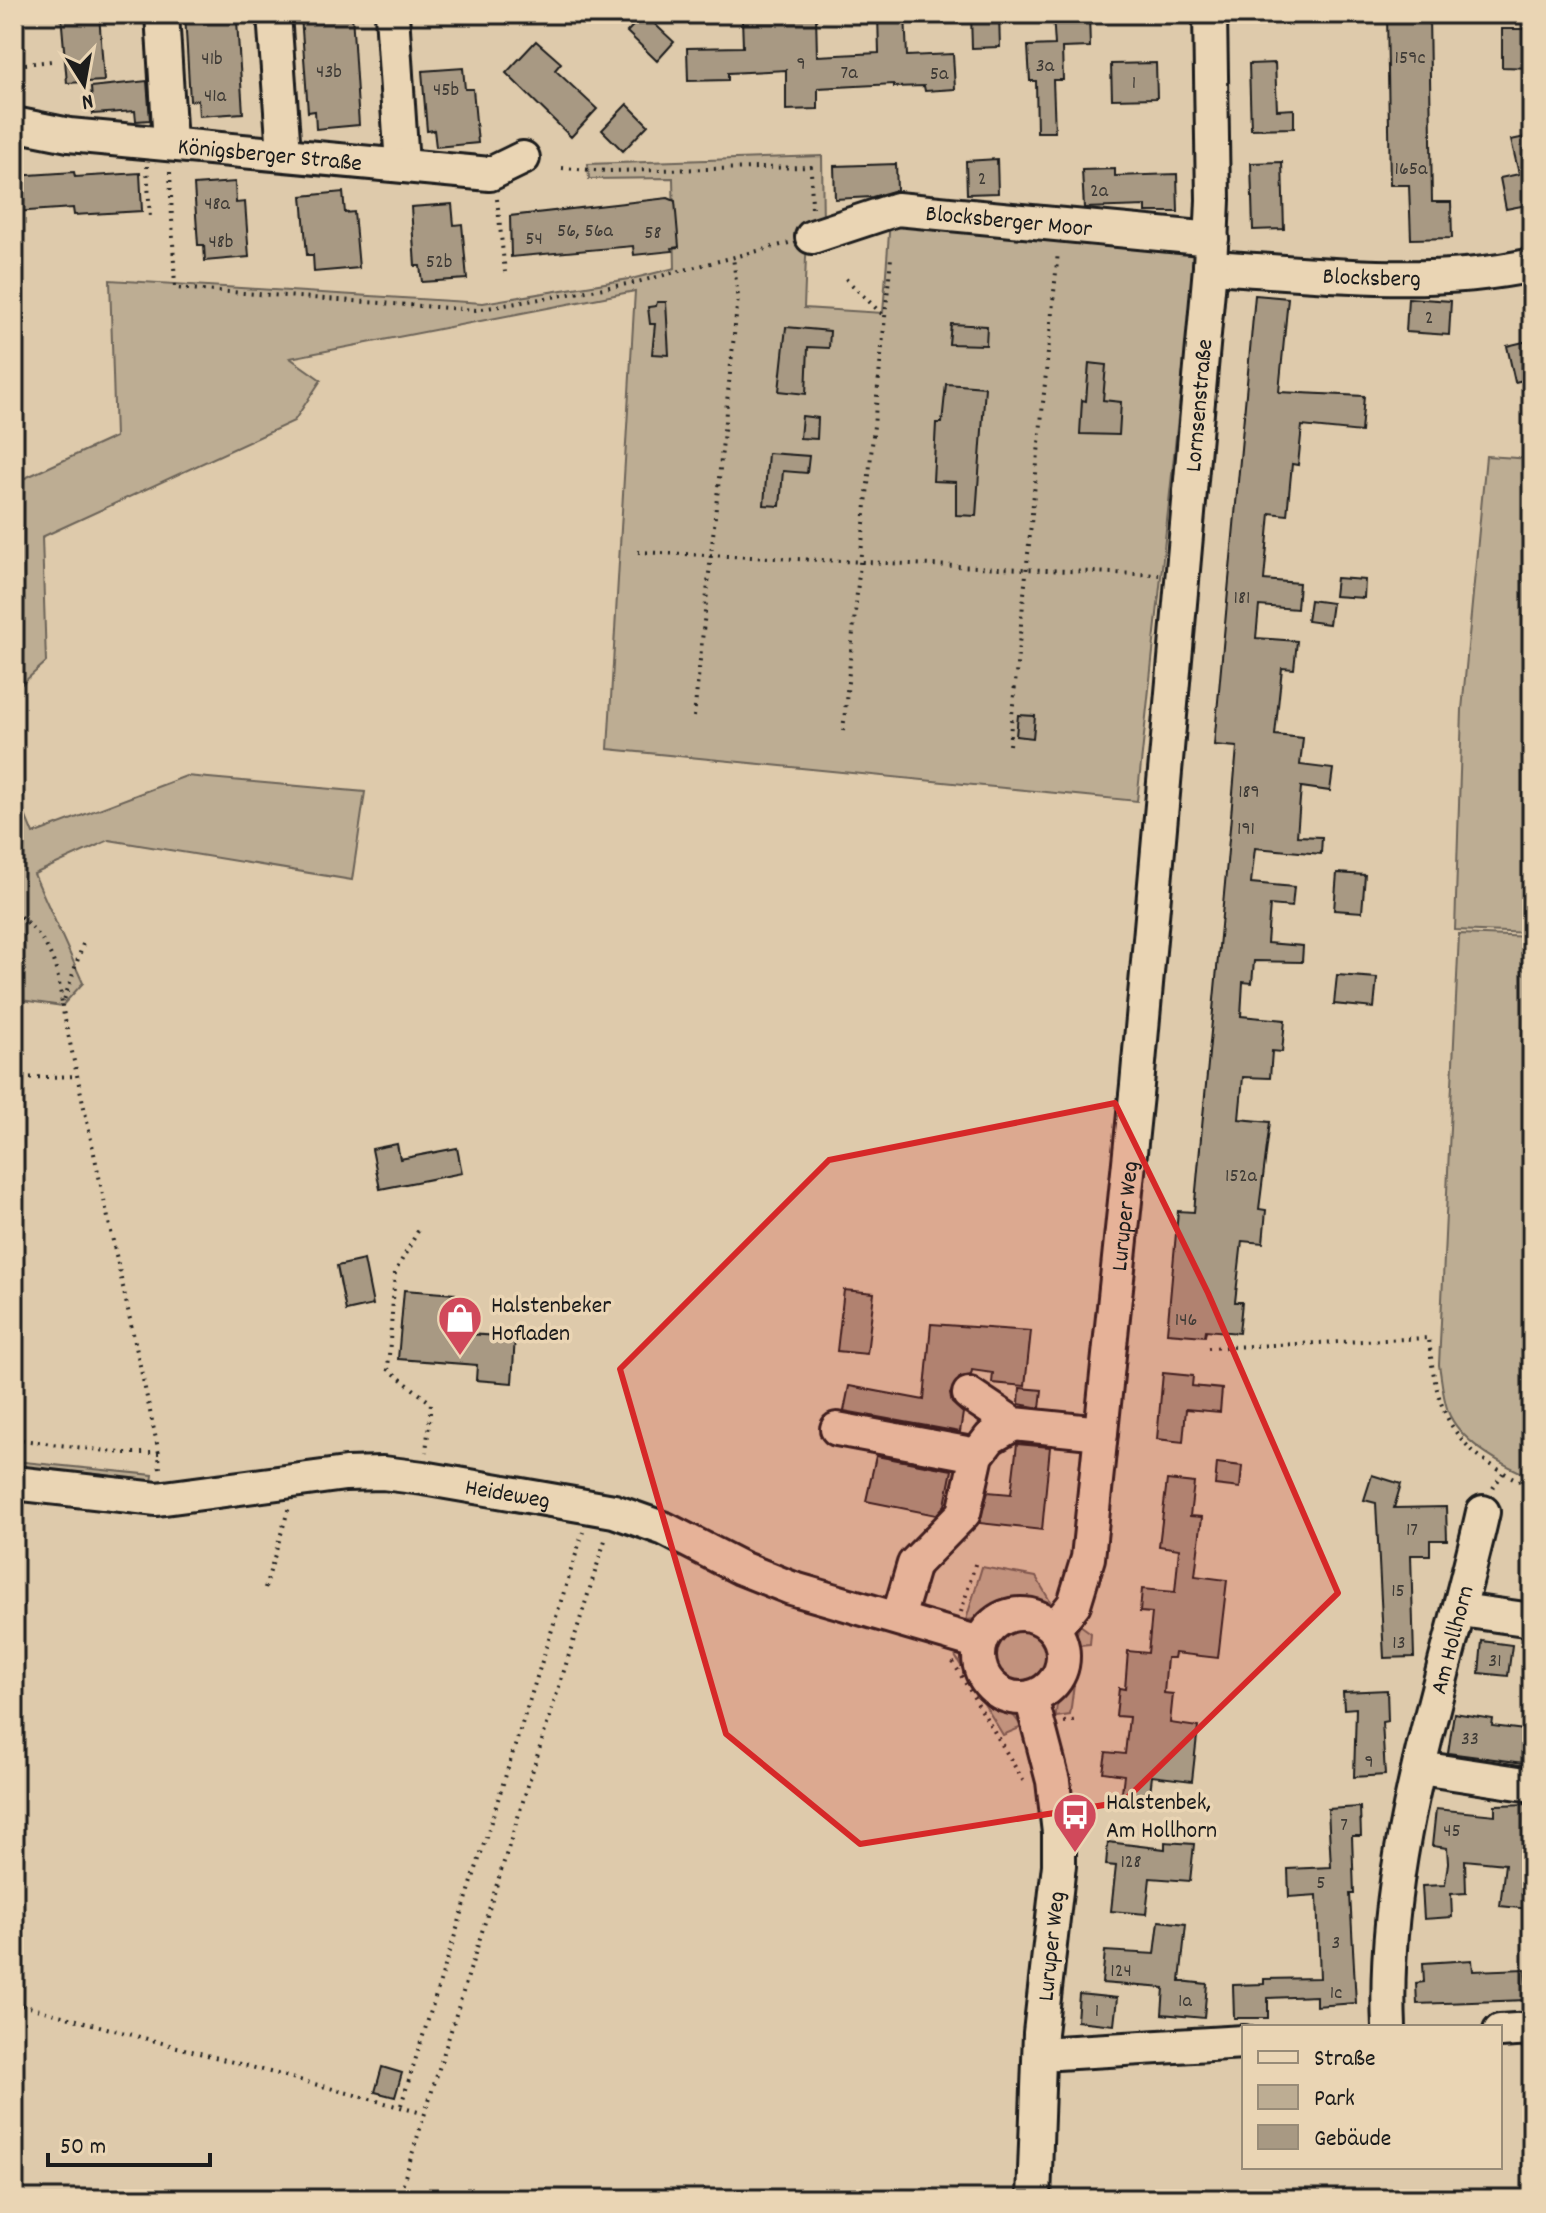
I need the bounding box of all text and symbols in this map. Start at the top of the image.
north arrow [44,44,124,124]
house number: 159c [1395,45,1425,73]
house number: 41b [201,46,223,74]
house number: 9 [796,51,806,79]
house number: 3a [1036,53,1055,81]
house number: 43b [316,59,342,87]
house number: 7a [840,60,858,88]
house number: 5a [930,61,949,89]
house number: 1 [1132,70,1136,98]
house number: 45b [433,77,459,105]
house number: 41a [204,83,227,111]
text: N [79,84,95,116]
street label: Königsberger Straße [176,131,363,182]
house number: 165a [1395,156,1428,184]
house number: 2 [978,166,986,194]
house number: 2a [1090,178,1109,206]
house number: 48a [204,191,230,219]
street label: Blocksberger Moor [924,198,1094,248]
house number: 56, 56a [557,218,614,246]
house number: 58 [644,220,662,248]
house number: 54 [525,226,543,254]
house number: 48b [209,229,233,257]
house number: 52b [426,249,452,277]
street label: Blocksberg [1322,261,1421,297]
house number: 2 [1425,305,1433,333]
street label: Lornsenstraße [1178,338,1224,474]
house number: 181 [1234,585,1250,613]
house number: 189 [1238,779,1260,807]
house number: 191 [1237,816,1255,844]
street label: Luruper Weg [1104,1160,1149,1273]
house number: 152a [1225,1163,1257,1191]
place label: Halstenbeker Hofladen [491,1290,611,1352]
shop icon: Halstenbeker Hofladen [436,1294,484,1357]
house number: 146 [1175,1307,1197,1335]
street label: Heideweg [462,1472,552,1520]
house number: 17 [1406,1517,1418,1545]
house number: 15 [1391,1578,1405,1606]
street label: Am Hollhorn [1423,1582,1484,1698]
house number: 13 [1392,1630,1406,1658]
house number: 31 [1488,1648,1502,1676]
house number: 33 [1461,1726,1479,1754]
house number: 9 [1364,1749,1374,1777]
place label: Halstenbek, Am Hollhorn [1106,1787,1217,1849]
bus stop icon: Halstenbek, Am Hollhorn [1051,1791,1099,1854]
house number: 7 [1340,1812,1348,1840]
house number: 45 [1443,1818,1461,1846]
house number: 128 [1120,1849,1142,1877]
house number: 5 [1316,1870,1326,1898]
street label: Luruper Weg [1030,1890,1076,2003]
house number: 3 [1332,1930,1340,1958]
house number: 124 [1110,1958,1132,1986]
house number: 1c [1330,1980,1342,2008]
house number: 1a [1178,1988,1192,2016]
house number: 1 [1095,1998,1099,2026]
legend [1242,2025,1502,2169]
text: Straße [1314,2043,1376,2077]
text: Park [1314,2083,1355,2117]
scale bar [48,2117,210,2167]
text: Gebäude [1314,2123,1391,2157]
text: 50 m [60,2131,106,2165]

